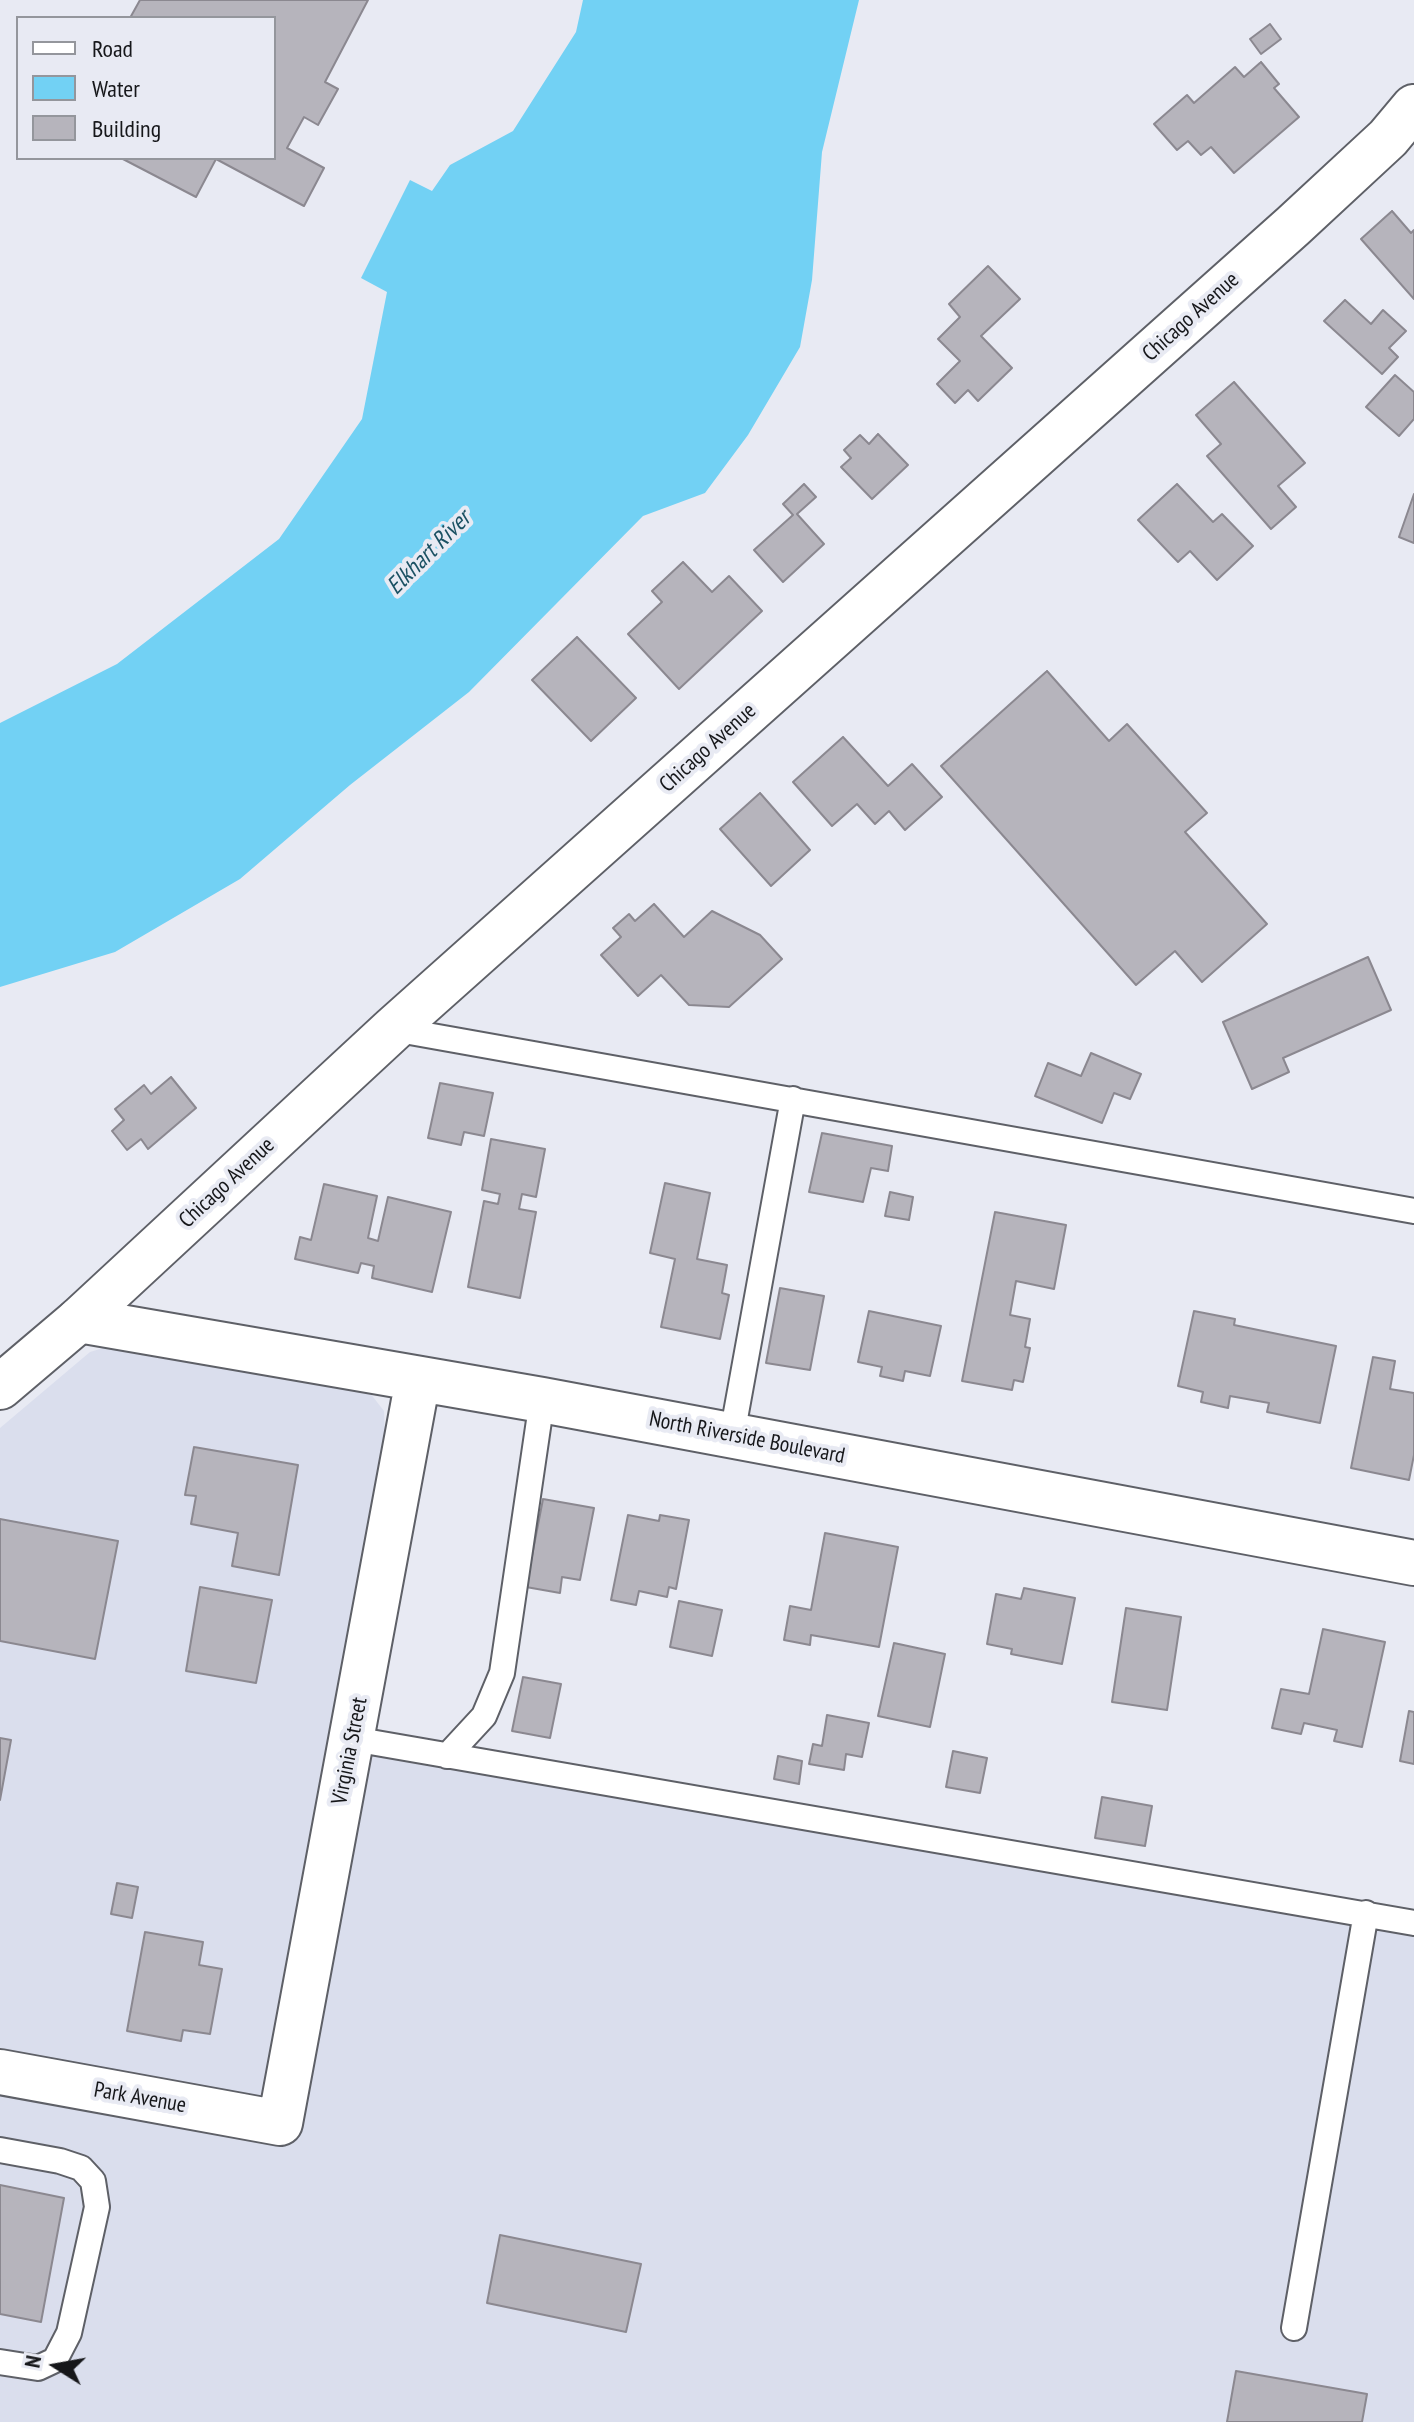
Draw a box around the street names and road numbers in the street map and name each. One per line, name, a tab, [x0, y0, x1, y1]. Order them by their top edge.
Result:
street label: Chicago Avenue	[1137, 267, 1245, 367]
street label: Chicago Avenue	[654, 698, 762, 798]
street label: Chicago Avenue	[174, 1132, 280, 1234]
street label: North Riverside Boulevard	[647, 1406, 847, 1470]
street label: Virginia Street	[327, 1695, 373, 1807]
street label: Park Avenue	[92, 2077, 188, 2119]

